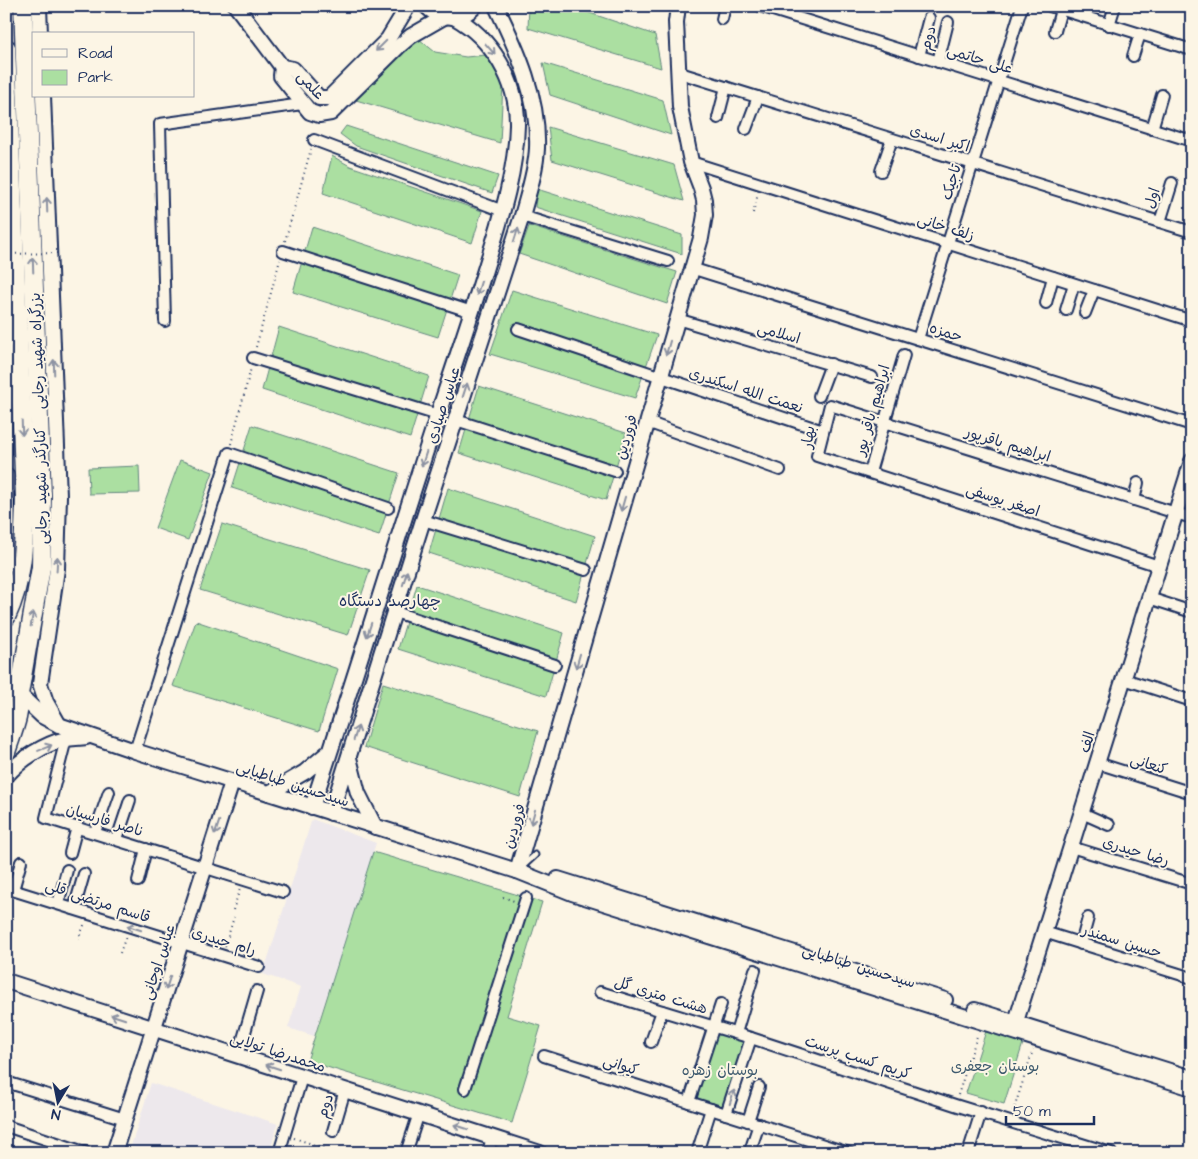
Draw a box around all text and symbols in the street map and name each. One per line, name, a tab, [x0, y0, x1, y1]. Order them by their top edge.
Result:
street label: دوم	[915, 24, 943, 53]
legend	[32, 32, 195, 98]
one-way arrow	[375, 40, 387, 53]
street label: علی حاتمی	[944, 40, 1015, 79]
text: Road	[78, 43, 113, 64]
one-way arrow	[484, 43, 496, 56]
street label: علمی	[292, 66, 329, 104]
text: Park	[78, 67, 113, 88]
street label: اکبر اسدی	[907, 119, 973, 158]
street label: تاجیک	[936, 161, 967, 203]
street label: اول	[1139, 185, 1166, 211]
one-way arrow	[43, 197, 52, 213]
street label: زلف خانی	[915, 208, 977, 247]
one-way arrow	[511, 228, 521, 244]
one-way arrow	[29, 257, 38, 273]
one-way arrow	[474, 279, 484, 295]
street label: بزرگراه شهید رجایی	[25, 292, 50, 410]
street label: اسلامی	[755, 317, 803, 350]
street label: حمزه	[927, 318, 965, 347]
one-way arrow	[663, 340, 673, 356]
one-way arrow	[49, 359, 58, 375]
street label: نعمت الله اسکندری	[686, 362, 805, 419]
street label: ابراهیم باقر پور	[849, 362, 896, 459]
street label: عباس صیادی	[421, 364, 466, 446]
one-way arrow	[461, 382, 471, 398]
street label: فروردین	[610, 412, 643, 462]
one-way arrow	[17, 420, 27, 436]
street label: ابراهیم باقرپور	[961, 421, 1053, 468]
street label: بهار	[796, 424, 821, 451]
street label: کنارگذر شهید رجایی	[30, 428, 53, 544]
one-way arrow	[418, 450, 428, 466]
street label: اصغر یوسفی	[963, 479, 1042, 522]
one-way arrow	[618, 496, 628, 512]
one-way arrow	[53, 557, 62, 573]
one-way arrow	[401, 570, 411, 586]
district label: چهارصد دستگاه	[339, 590, 441, 612]
one-way arrow	[28, 612, 37, 628]
one-way arrow	[364, 622, 374, 638]
one-way arrow	[573, 652, 583, 668]
one-way arrow	[351, 725, 361, 741]
street label: الف	[1074, 729, 1101, 756]
one-way arrow	[37, 742, 52, 752]
street label: کنعانی	[1128, 749, 1170, 780]
street label: سیدحسین طباطبایی	[234, 756, 352, 813]
street label: ناصر فارسیان	[63, 799, 146, 842]
street label: فروردین	[498, 801, 531, 851]
one-way arrow	[528, 808, 538, 824]
one-way arrow	[212, 820, 221, 835]
street label: رضا حیدری	[1100, 831, 1172, 872]
street label: قاسم مرتضی قلی	[42, 875, 153, 929]
street label: حسین سمندر	[1079, 919, 1164, 963]
street label: عباس اوجانی	[136, 922, 181, 1003]
street label: رام حیدری	[189, 922, 259, 961]
one-way arrow	[127, 923, 143, 933]
street label: سیدحسین طباطبایی	[800, 939, 918, 994]
street label: هشت متری گل	[612, 971, 710, 1020]
one-way arrow	[163, 975, 172, 990]
one-way arrow	[111, 1012, 126, 1021]
street label: محمدرضا تولایی	[227, 1027, 328, 1078]
street label: کریم کسب پرست	[802, 1030, 914, 1086]
street label: کیوانی	[600, 1050, 641, 1081]
park label: بوستان جعفری	[951, 1056, 1039, 1077]
park label: بوستان زهره	[682, 1060, 758, 1081]
one-way arrow	[265, 1062, 281, 1072]
north arrow	[32, 1076, 82, 1126]
one-way arrow	[727, 1090, 737, 1106]
street label: دوم	[312, 1091, 340, 1121]
scale bar	[1006, 1094, 1093, 1126]
text: 50 m	[1013, 1101, 1051, 1122]
text: N	[50, 1103, 62, 1124]
one-way arrow	[453, 1122, 469, 1131]

